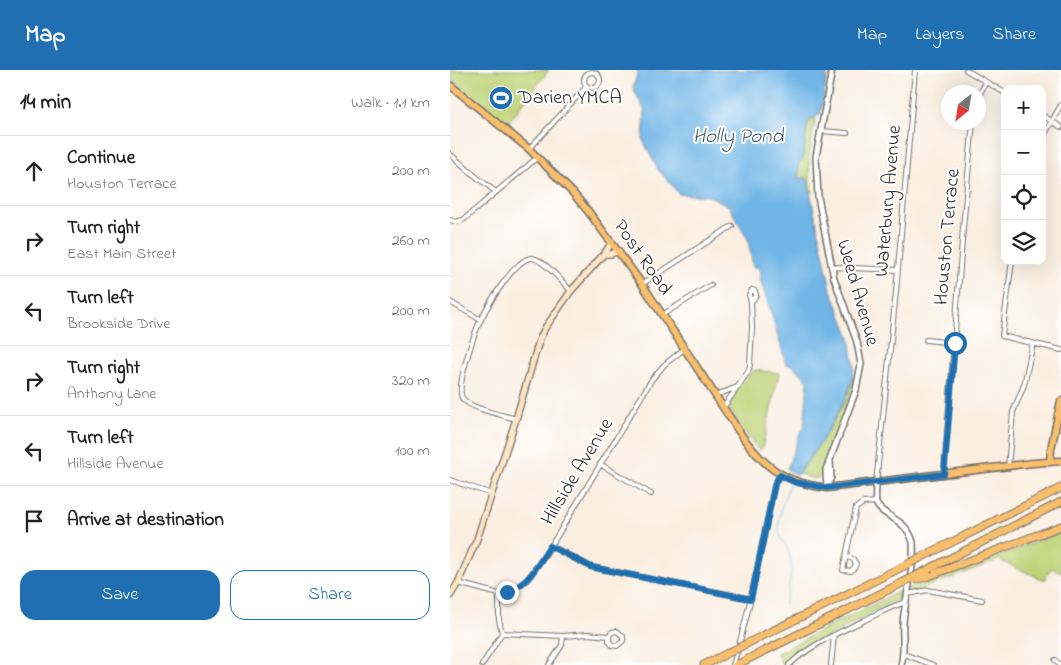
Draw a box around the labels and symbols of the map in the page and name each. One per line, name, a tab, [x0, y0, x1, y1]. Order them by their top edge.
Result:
place label: Darien YMCA	[517, 84, 622, 113]
sports icon: Darien YMCA	[488, 85, 514, 111]
north arrow	[941, 85, 986, 130]
water label: Holly Pond	[693, 122, 784, 152]
street label: Waterbury Avenue	[868, 124, 910, 278]
street label: Houston Terrace	[928, 167, 968, 307]
street label: Post Road	[605, 214, 679, 302]
street label: Weed Avenue	[828, 236, 886, 350]
route start	[944, 332, 967, 355]
street label: Hillside Avenue	[534, 413, 622, 531]
route end	[496, 581, 519, 604]

